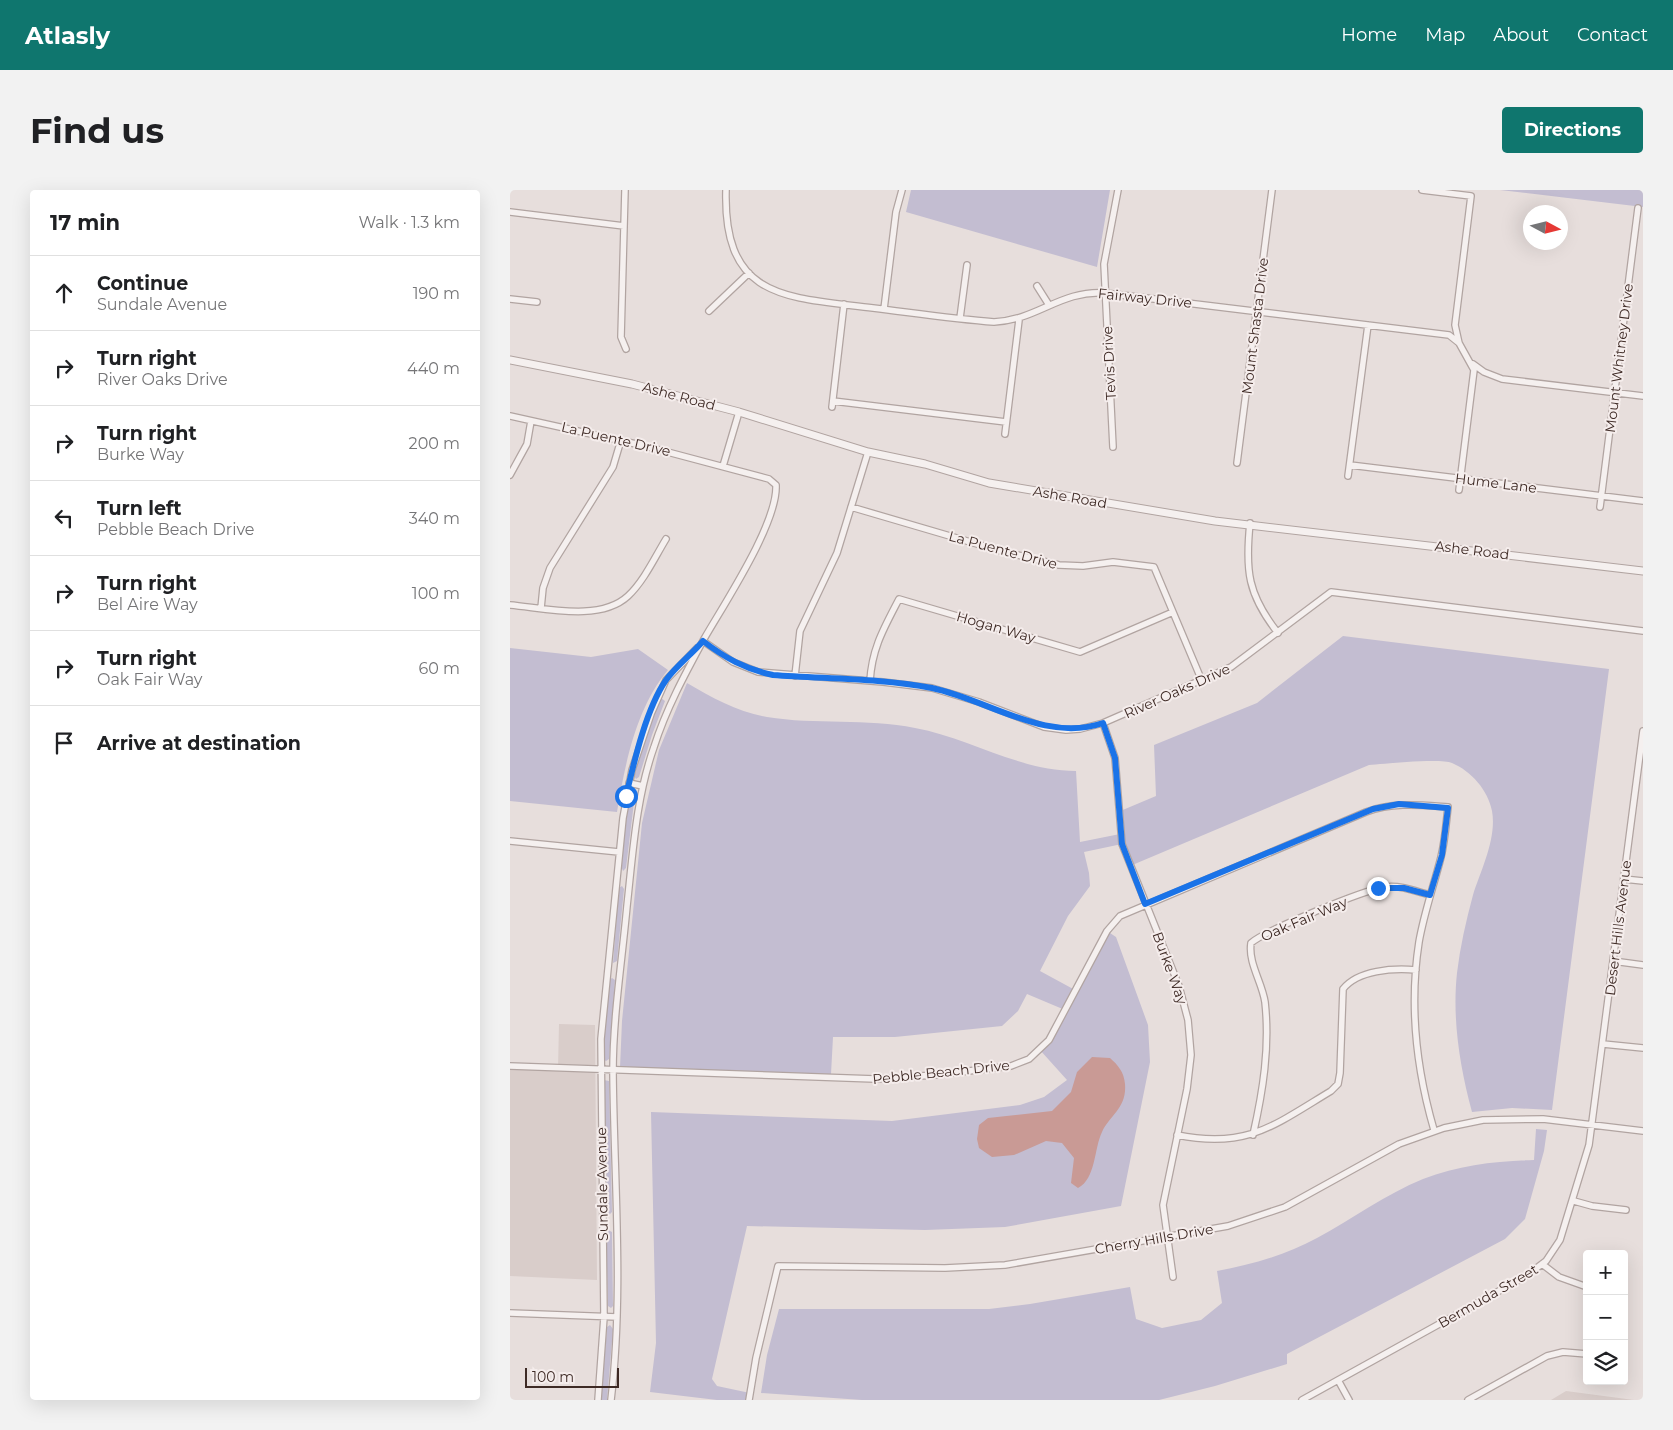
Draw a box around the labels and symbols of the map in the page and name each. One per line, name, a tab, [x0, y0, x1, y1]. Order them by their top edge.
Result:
north arrow	[1523, 205, 1568, 250]
street label: Mount Shasta Drive	[1238, 257, 1272, 395]
street label: Mount Whitney Drive	[1601, 282, 1637, 434]
street label: Fairway Drive	[1097, 284, 1193, 312]
street label: Tevis Drive	[1098, 326, 1120, 400]
street label: Ashe Road	[640, 378, 718, 414]
street label: La Puente Drive	[560, 418, 672, 460]
street label: Hume Lane	[1454, 469, 1538, 497]
street label: Ashe Road	[1032, 482, 1108, 512]
street label: La Puente Drive	[947, 527, 1059, 573]
street label: Ashe Road	[1434, 536, 1510, 564]
street label: Hogan Way	[954, 607, 1038, 647]
street label: River Oaks Drive	[1121, 660, 1233, 722]
route start	[615, 785, 638, 808]
street label: Desert Hills Avenue	[1601, 859, 1635, 997]
route end	[1367, 877, 1390, 900]
street label: Oak Fair Way	[1258, 893, 1350, 945]
street label: Burke Way	[1149, 929, 1192, 1007]
street label: Pebble Beach Drive	[872, 1056, 1010, 1088]
street label: Sundale Avenue	[592, 1127, 612, 1241]
street label: Cherry Hills Drive	[1093, 1220, 1215, 1258]
street label: Bermuda Street	[1435, 1260, 1541, 1332]
scale bar	[525, 1365, 619, 1388]

